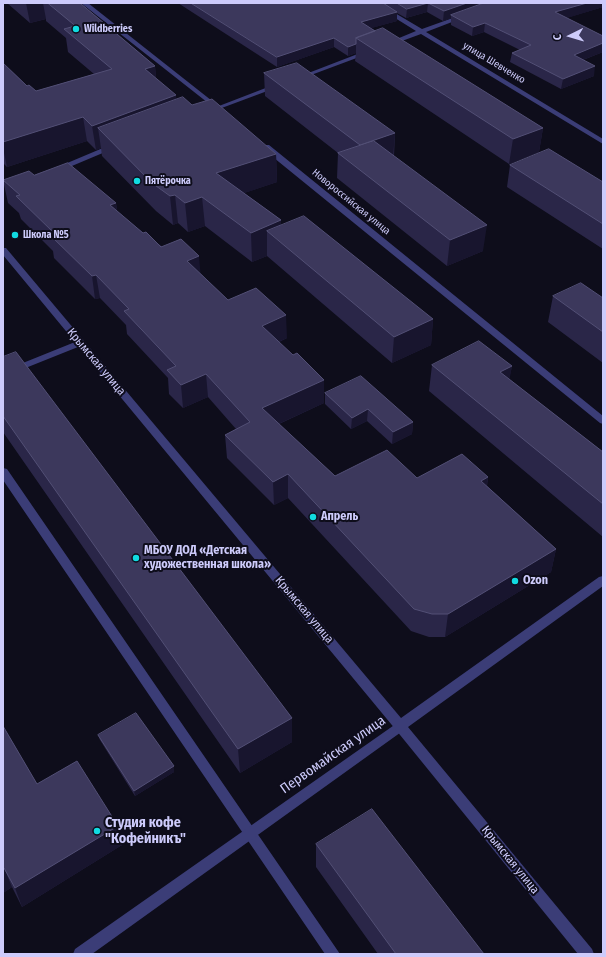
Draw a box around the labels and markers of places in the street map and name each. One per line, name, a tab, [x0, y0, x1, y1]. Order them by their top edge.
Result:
place label: Wildberries	[84, 23, 132, 35]
marker: Wildberries	[71, 24, 81, 34]
place label: Пятёрочка	[145, 175, 191, 187]
marker: Пятёрочка	[132, 176, 142, 186]
place label: Школа №5	[23, 229, 69, 241]
marker: Школа №5	[10, 230, 20, 240]
place label: Апрель	[321, 510, 358, 524]
marker: Апрель	[308, 512, 318, 522]
place label: МБОУ ДОД «Детская художественная школа»	[144, 544, 271, 572]
marker: МБОУ ДОД «Детская художественная школа»	[131, 553, 141, 563]
place label: Ozon	[523, 574, 548, 588]
marker: Ozon	[510, 576, 520, 586]
place label: Студия кофе "Кофейникъ"	[105, 815, 186, 848]
marker: Студия кофе "Кофейникъ"	[92, 826, 102, 836]

